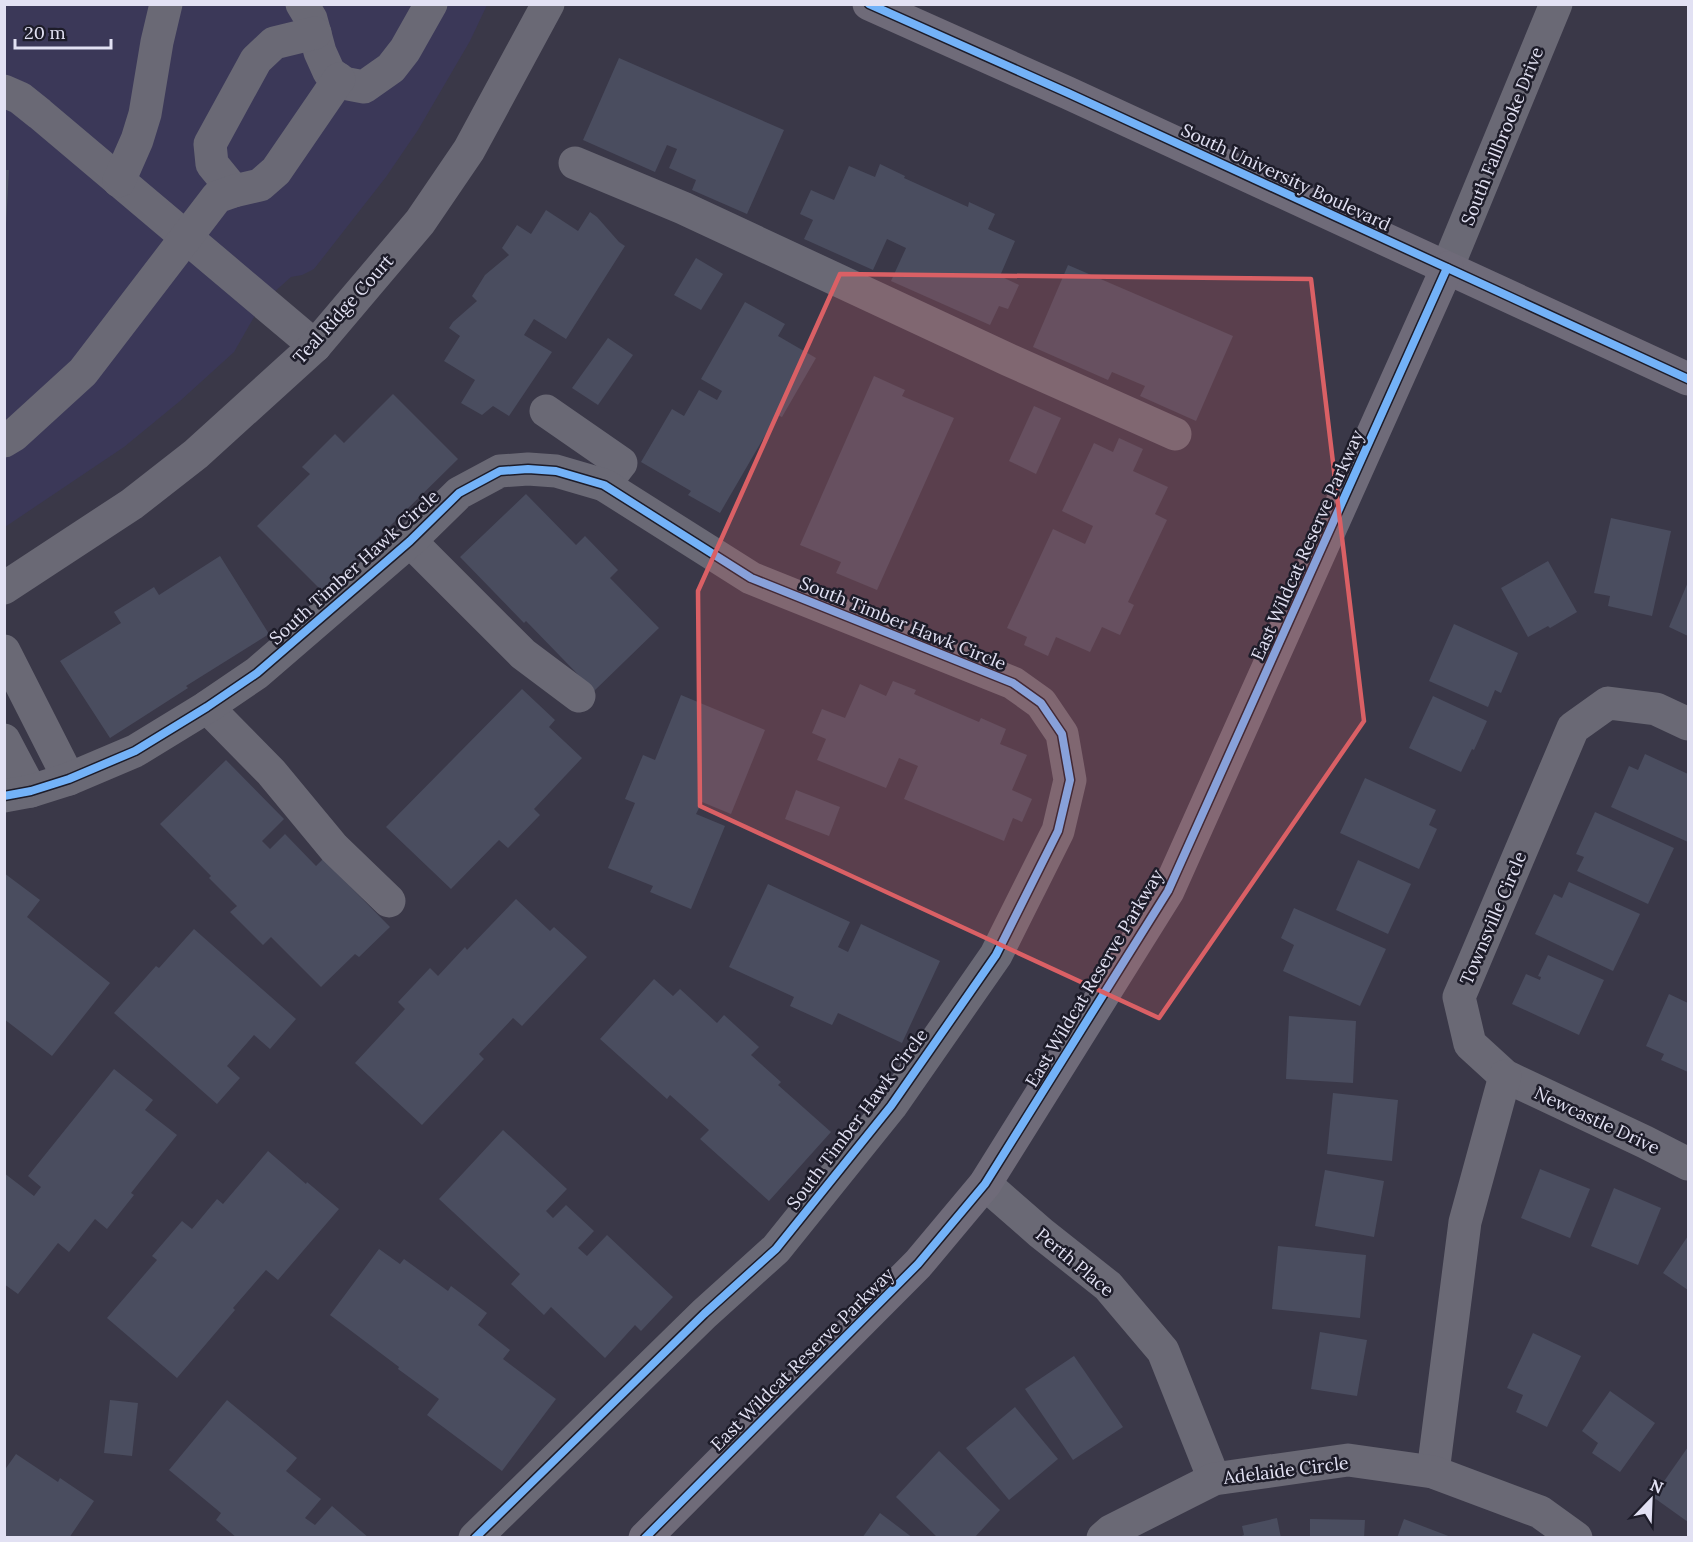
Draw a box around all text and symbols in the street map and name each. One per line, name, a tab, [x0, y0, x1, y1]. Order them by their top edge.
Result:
scale bar	[15, 12, 111, 50]
text: 20 m	[24, 21, 66, 44]
street label: South Fallbrooke Drive	[1456, 43, 1548, 229]
street label: South University Boulevard	[1178, 118, 1395, 236]
street label: Teal Ridge Court	[288, 249, 398, 369]
street label: East Wildcat Reserve Parkway	[1246, 426, 1369, 664]
street label: South Timber Hawk Circle	[264, 484, 444, 649]
street label: South Timber Hawk Circle	[796, 571, 1010, 675]
street label: Townsville Circle	[1455, 848, 1532, 988]
street label: East Wildcat Reserve Parkway	[1020, 865, 1168, 1091]
street label: South Timber Hawk Circle	[781, 1024, 933, 1214]
street label: Newcastle Drive	[1531, 1081, 1664, 1159]
street label: Perth Place	[1031, 1223, 1119, 1302]
street label: East Wildcat Reserve Parkway	[705, 1262, 899, 1456]
street label: Adelaide Circle	[1221, 1451, 1350, 1489]
north arrow	[1621, 1470, 1681, 1530]
text: N	[1647, 1475, 1666, 1498]

